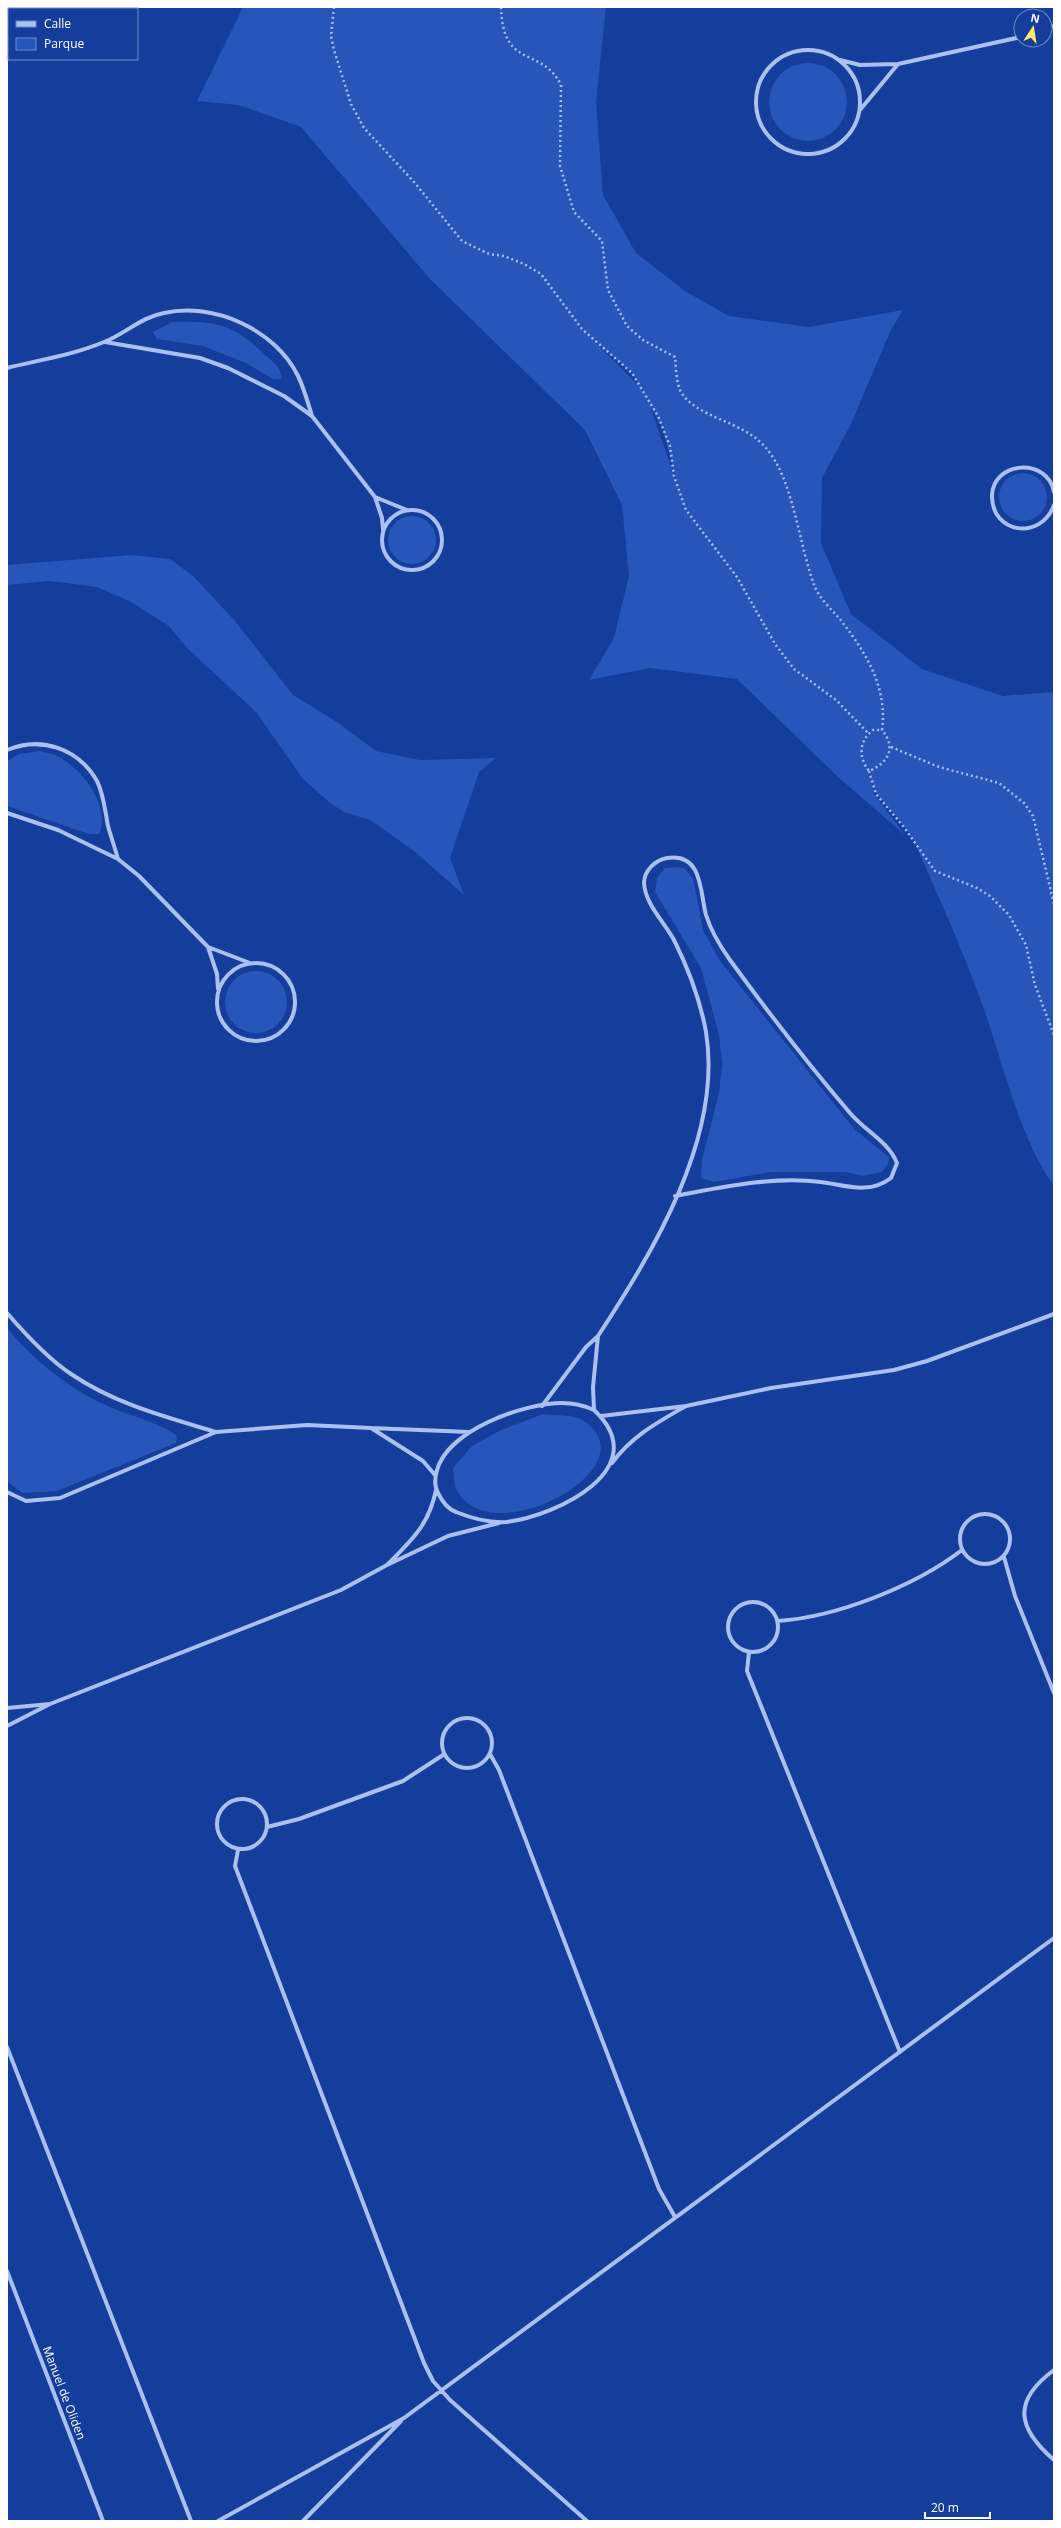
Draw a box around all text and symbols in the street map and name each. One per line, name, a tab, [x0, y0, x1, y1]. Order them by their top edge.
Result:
legend	[8, 8, 138, 60]
north arrow	[1013, 8, 1053, 48]
text: N	[1029, 9, 1041, 26]
text: Calle	[44, 15, 71, 32]
text: Parque	[44, 35, 84, 52]
street label: Manuel de Oliden	[39, 2344, 90, 2442]
scale bar	[925, 2494, 990, 2520]
text: 20 m	[931, 2499, 959, 2516]

